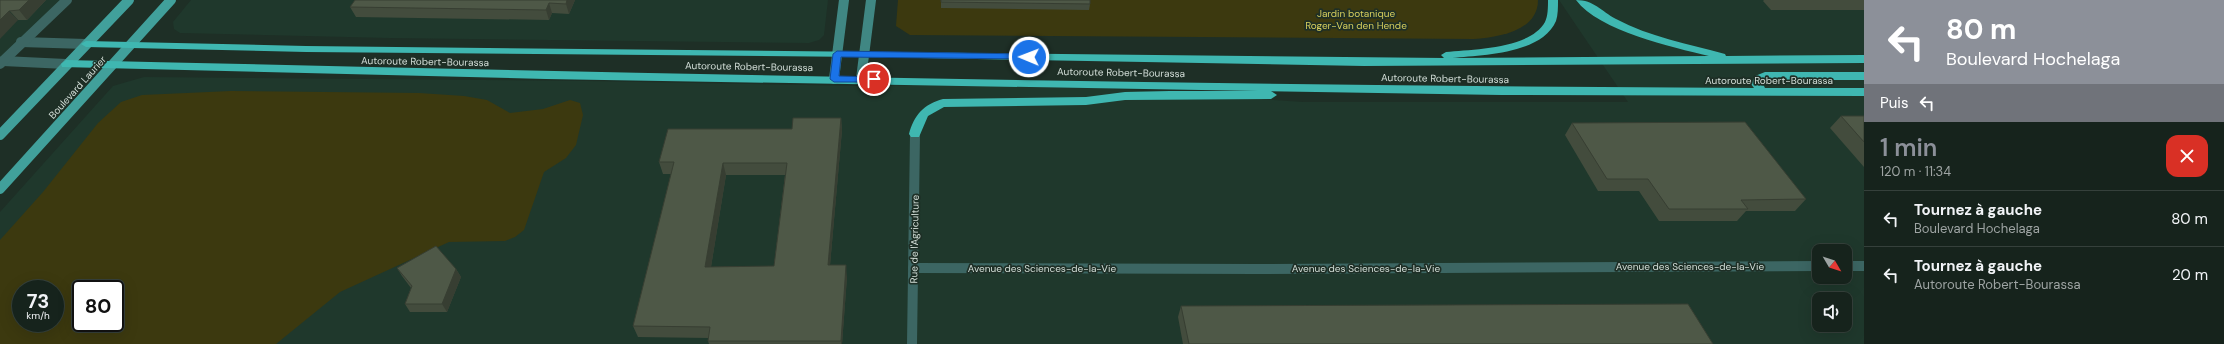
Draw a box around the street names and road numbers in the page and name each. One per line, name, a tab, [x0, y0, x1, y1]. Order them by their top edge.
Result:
street label: Boulevard Laurier	[46, 53, 109, 121]
street label: Autoroute Robert-Bourassa	[361, 54, 489, 69]
street label: Autoroute Robert-Bourassa	[685, 59, 813, 74]
street label: Autoroute Robert-Bourassa	[1057, 65, 1185, 80]
street label: Autoroute Robert-Bourassa	[1381, 71, 1509, 86]
street label: Autoroute Robert-Bourassa	[1705, 74, 1833, 87]
street label: Rue de l'Agriculture	[907, 194, 922, 283]
street label: Avenue des Sciences-de-la-Vie	[1616, 260, 1764, 273]
street label: Avenue des Sciences-de-la-Vie	[968, 262, 1116, 275]
street label: Avenue des Sciences-de-la-Vie	[1292, 262, 1440, 275]

